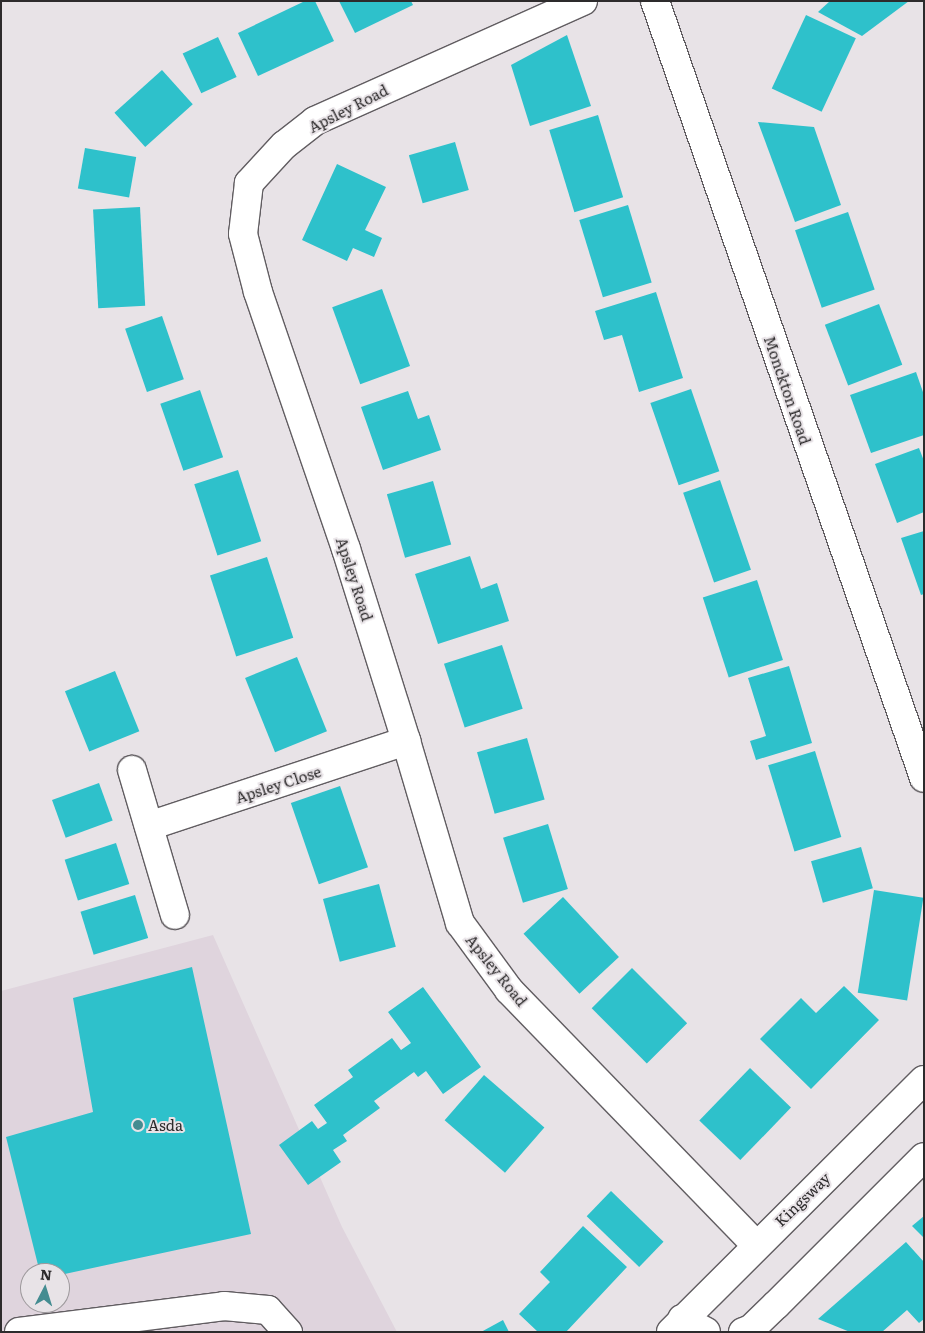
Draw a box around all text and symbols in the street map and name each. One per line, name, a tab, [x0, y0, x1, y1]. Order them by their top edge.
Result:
street label: Apsley Road	[305, 80, 391, 136]
street label: Monckton Road	[761, 333, 815, 447]
street label: Apsley Road	[333, 535, 377, 623]
street label: Apsley Close	[233, 762, 323, 806]
street label: Apsley Road	[463, 931, 531, 1009]
place label: Asda	[148, 1116, 183, 1134]
marker: Asda	[132, 1119, 144, 1131]
street label: Kingsway	[771, 1168, 833, 1230]
north arrow	[20, 1263, 70, 1313]
text: N	[39, 1264, 53, 1285]

